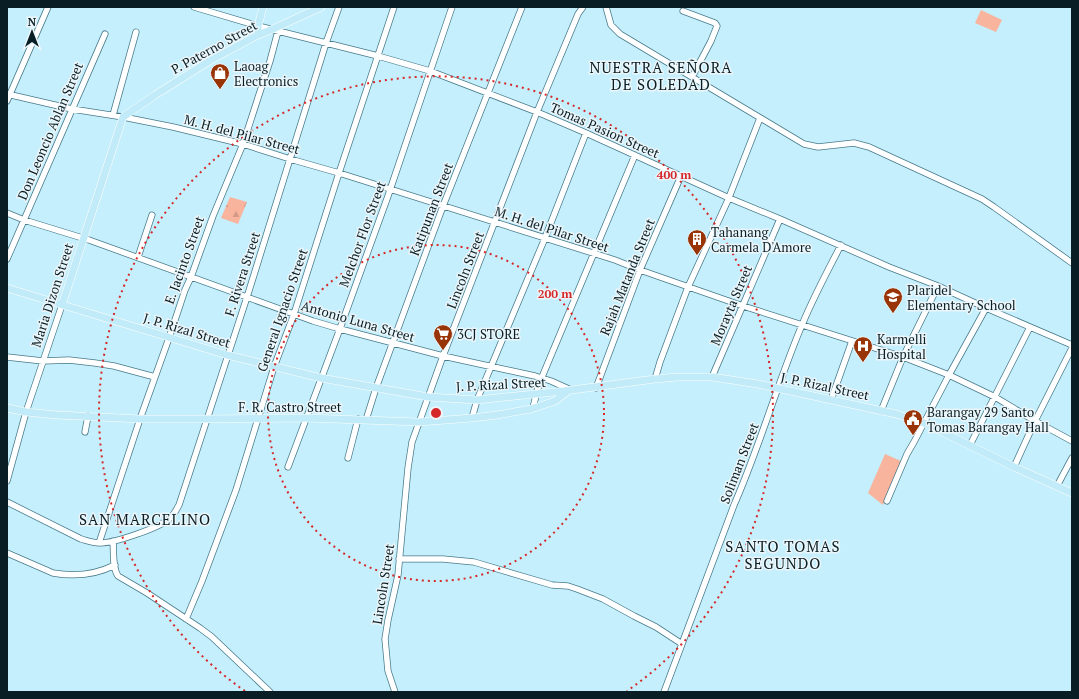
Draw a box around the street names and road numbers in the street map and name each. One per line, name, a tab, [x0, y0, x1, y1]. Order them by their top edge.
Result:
street label: P. Paterno Street	[168, 16, 260, 78]
street label: Don Leoncio Ablan Street	[13, 59, 87, 203]
street label: Tomas Pasion Street	[548, 98, 663, 162]
street label: M. H. del Pilar Street	[182, 110, 302, 158]
street label: Katipunan Street	[405, 160, 457, 258]
street label: Melchor Flor Street	[334, 178, 390, 290]
street label: M. H. del Pilar Street	[493, 202, 612, 256]
street label: E. Jacinto Street	[160, 213, 208, 306]
street label: Rajah Matanda Street	[595, 216, 659, 338]
street label: F. Rivera Street	[220, 229, 264, 319]
street label: Lincoln Street	[442, 229, 488, 311]
street label: Maria Dizon Street	[27, 240, 77, 349]
street label: General Ignacio Street	[252, 246, 312, 374]
street label: Morayta Street	[706, 262, 756, 348]
street label: Antonio Luna Street	[299, 296, 417, 346]
street label: J. P. Rizal Street	[141, 308, 233, 352]
street label: J. P. Rizal Street	[779, 368, 871, 404]
street label: J. P. Rizal Street	[456, 373, 547, 395]
street label: F. R. Castro Street	[238, 398, 342, 416]
street label: Soliman Street	[715, 420, 763, 506]
street label: Lincoln Street	[368, 542, 398, 626]

